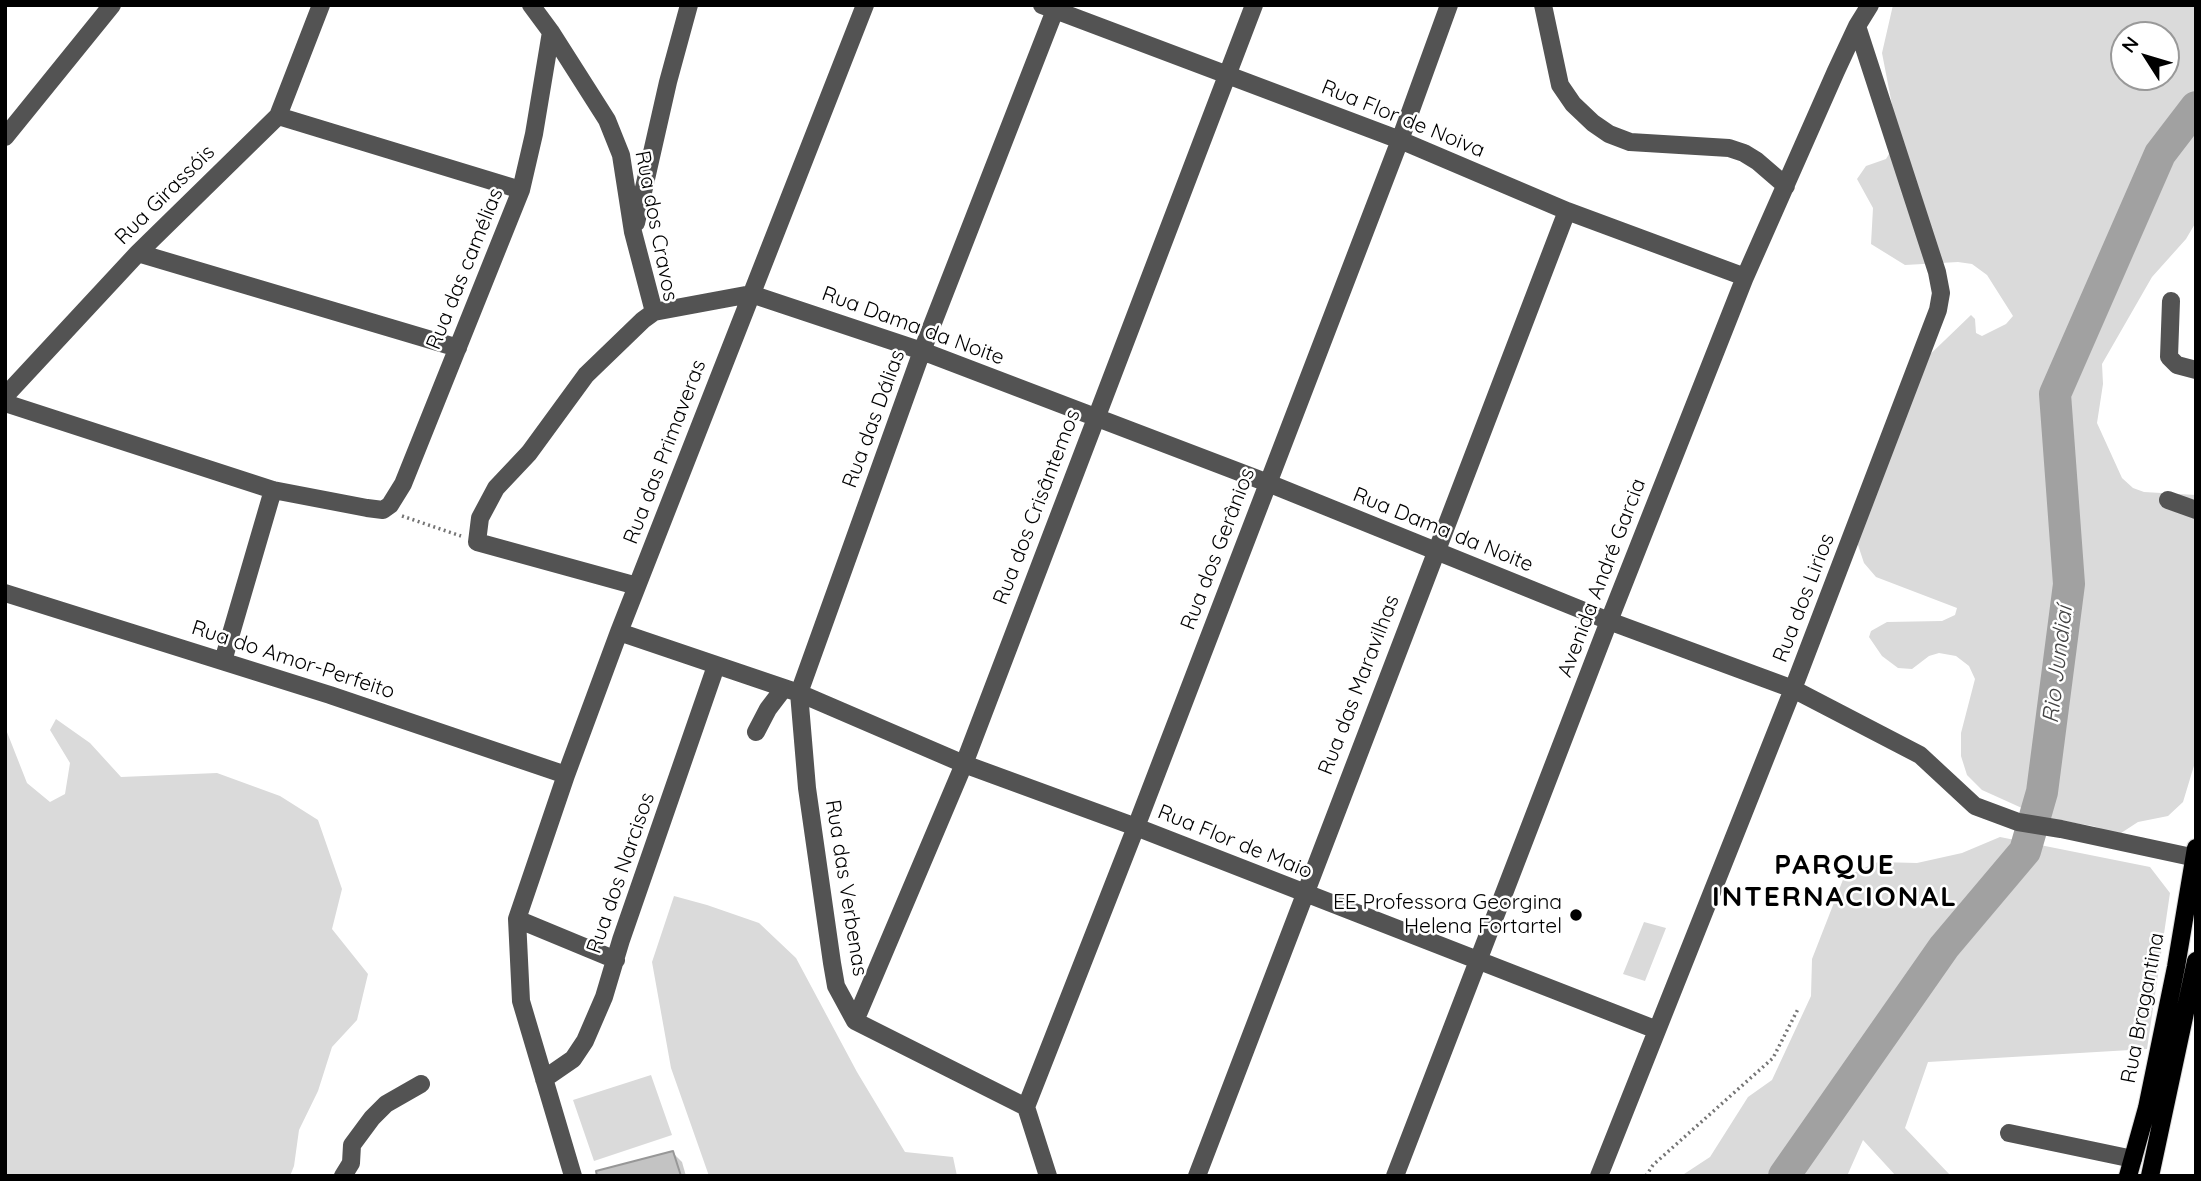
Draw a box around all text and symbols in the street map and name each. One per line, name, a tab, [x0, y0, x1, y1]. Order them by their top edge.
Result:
north arrow	[2110, 21, 2180, 91]
text: N	[2116, 32, 2144, 57]
street label: Rua Flor de Noiva	[1318, 75, 1488, 163]
street label: Rua Girassóis	[110, 140, 220, 250]
street label: Rua dos Cravos	[629, 149, 683, 303]
street label: Rua das camélias	[421, 185, 509, 353]
street label: Rua Dama da Noite	[818, 281, 1008, 371]
street label: Rua das Dálias	[837, 347, 911, 491]
street label: Rua das Primaveras	[618, 356, 712, 548]
street label: Rua dos Crisântemos	[988, 406, 1086, 608]
street label: Rua dos Gerânios	[1176, 464, 1260, 634]
street label: Avenida André Garcia	[1552, 475, 1652, 681]
street label: Rua Dama da Noite	[1349, 482, 1537, 578]
street label: Rua dos Lirios	[1768, 530, 1840, 666]
street label: Rua das Maravilhas	[1313, 591, 1405, 779]
water label: Rio Jundiaí	[2037, 605, 2079, 725]
street label: Rua do Amor-Perfeito	[188, 615, 398, 705]
street label: Rua dos Narcisos	[582, 789, 660, 957]
street label: Rua das Verbenas	[820, 798, 872, 978]
street label: Rua Flor de Maio	[1154, 799, 1316, 885]
district label: PARQUE INTERNACIONAL	[1714, 849, 1956, 915]
place label: EE Professora Georgina Helena Fortartel	[1333, 890, 1562, 940]
marker: EE Professora Georgina Helena Fortartel	[1568, 907, 1584, 923]
street label: Rua Bragantina	[2116, 931, 2170, 1085]

